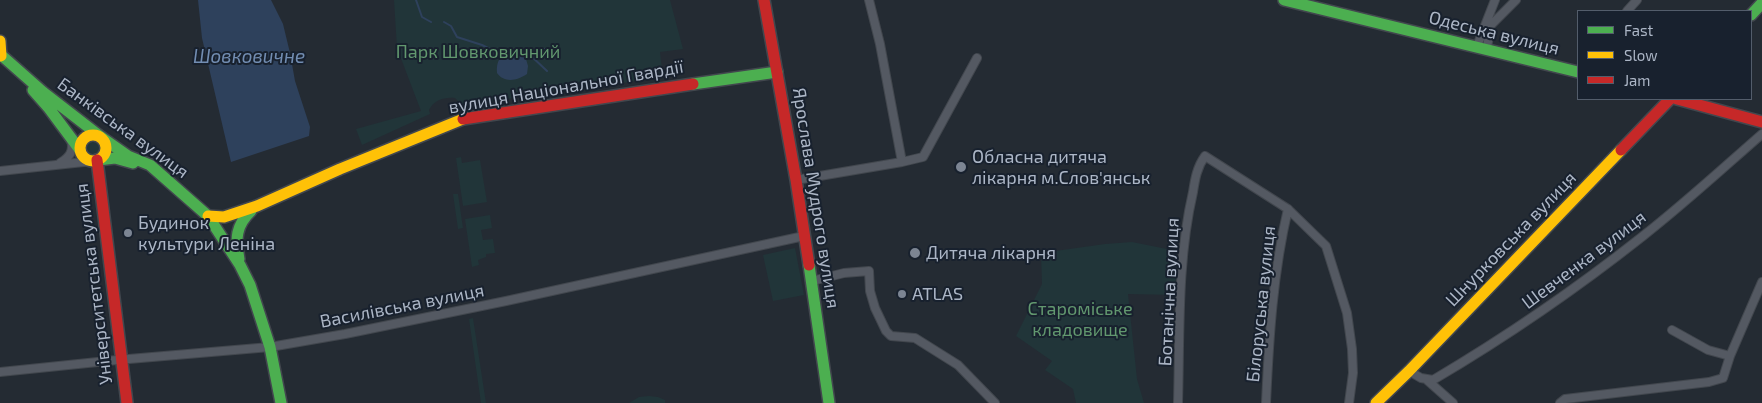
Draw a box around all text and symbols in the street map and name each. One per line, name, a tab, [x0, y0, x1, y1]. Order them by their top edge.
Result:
street label: Одеська вулиця	[1426, 6, 1562, 60]
legend	[1577, 10, 1752, 100]
text: Fast	[1624, 21, 1653, 39]
park label: Парк Шовковичний	[396, 41, 560, 63]
water label: Шовковичне	[193, 46, 305, 68]
text: Slow	[1624, 46, 1658, 64]
street label: вулиця Національної Гвардії	[447, 56, 685, 118]
text: Jam	[1624, 71, 1650, 89]
street label: Банківська вулиця	[53, 73, 193, 183]
street label: Ярослава Мудрого вулиця	[788, 86, 844, 310]
place label: Обласна дитяча лікарня м.Слов'янськ	[972, 146, 1150, 188]
marker: Обласна дитяча лікарня м.Слов'янськ	[954, 160, 968, 174]
street label: Шнурковська вулиця	[1441, 167, 1581, 311]
street label: Університетська вулиця	[71, 182, 117, 386]
street label: Шевченка вулиця	[1518, 206, 1650, 314]
place label: Будинок культури Леніна	[138, 212, 275, 254]
street label: Ботанічна вулиця	[1154, 217, 1184, 367]
street label: Білоруська вулиця	[1242, 225, 1280, 383]
marker: Будинок культури Леніна	[122, 227, 134, 239]
place label: Дитяча лікарня	[926, 242, 1056, 264]
marker: Дитяча лікарня	[908, 246, 922, 260]
street label: Василівська вулиця	[318, 279, 486, 333]
place label: ATLAS	[912, 283, 963, 305]
marker: ATLAS	[896, 288, 908, 300]
park label: Староміське кладовище	[1027, 298, 1133, 340]

